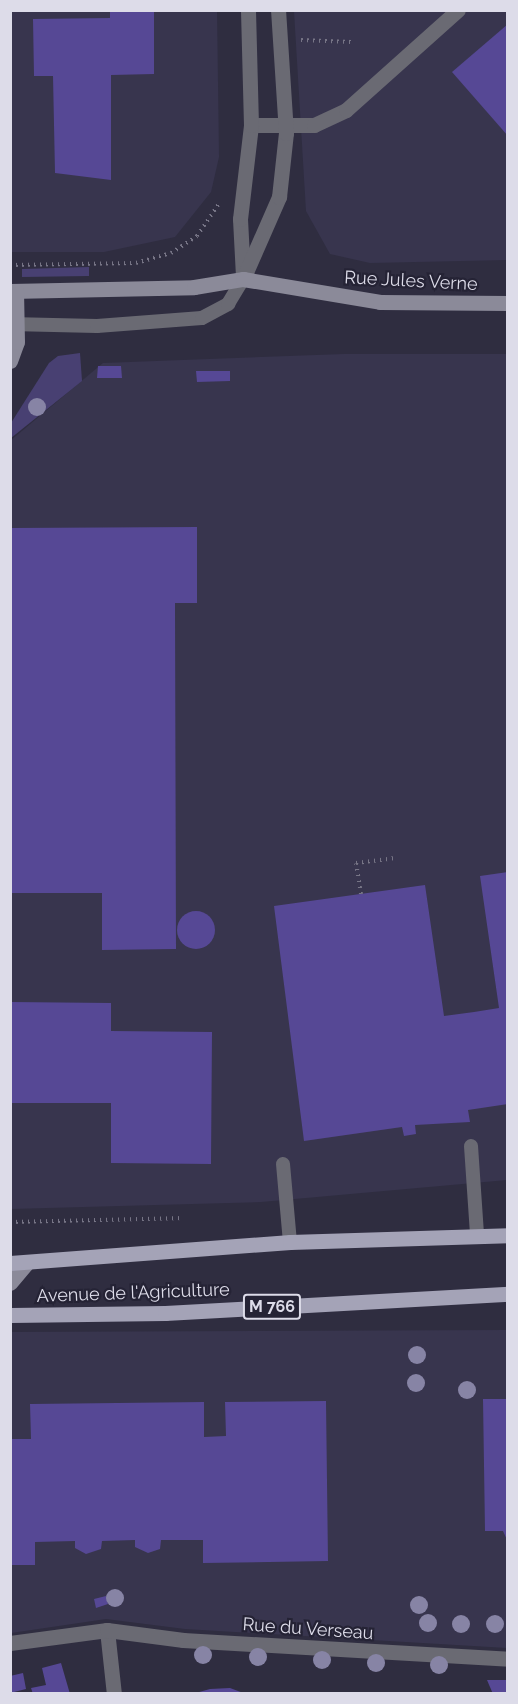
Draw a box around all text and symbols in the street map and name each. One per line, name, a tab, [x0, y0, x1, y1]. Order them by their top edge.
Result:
street label: Rue Jules Verne	[343, 267, 479, 295]
street label: Avenue de l'Agriculture	[36, 1279, 230, 1307]
road number: M 766	[242, 1294, 302, 1320]
street label: Rue du Verseau	[242, 1614, 374, 1644]

